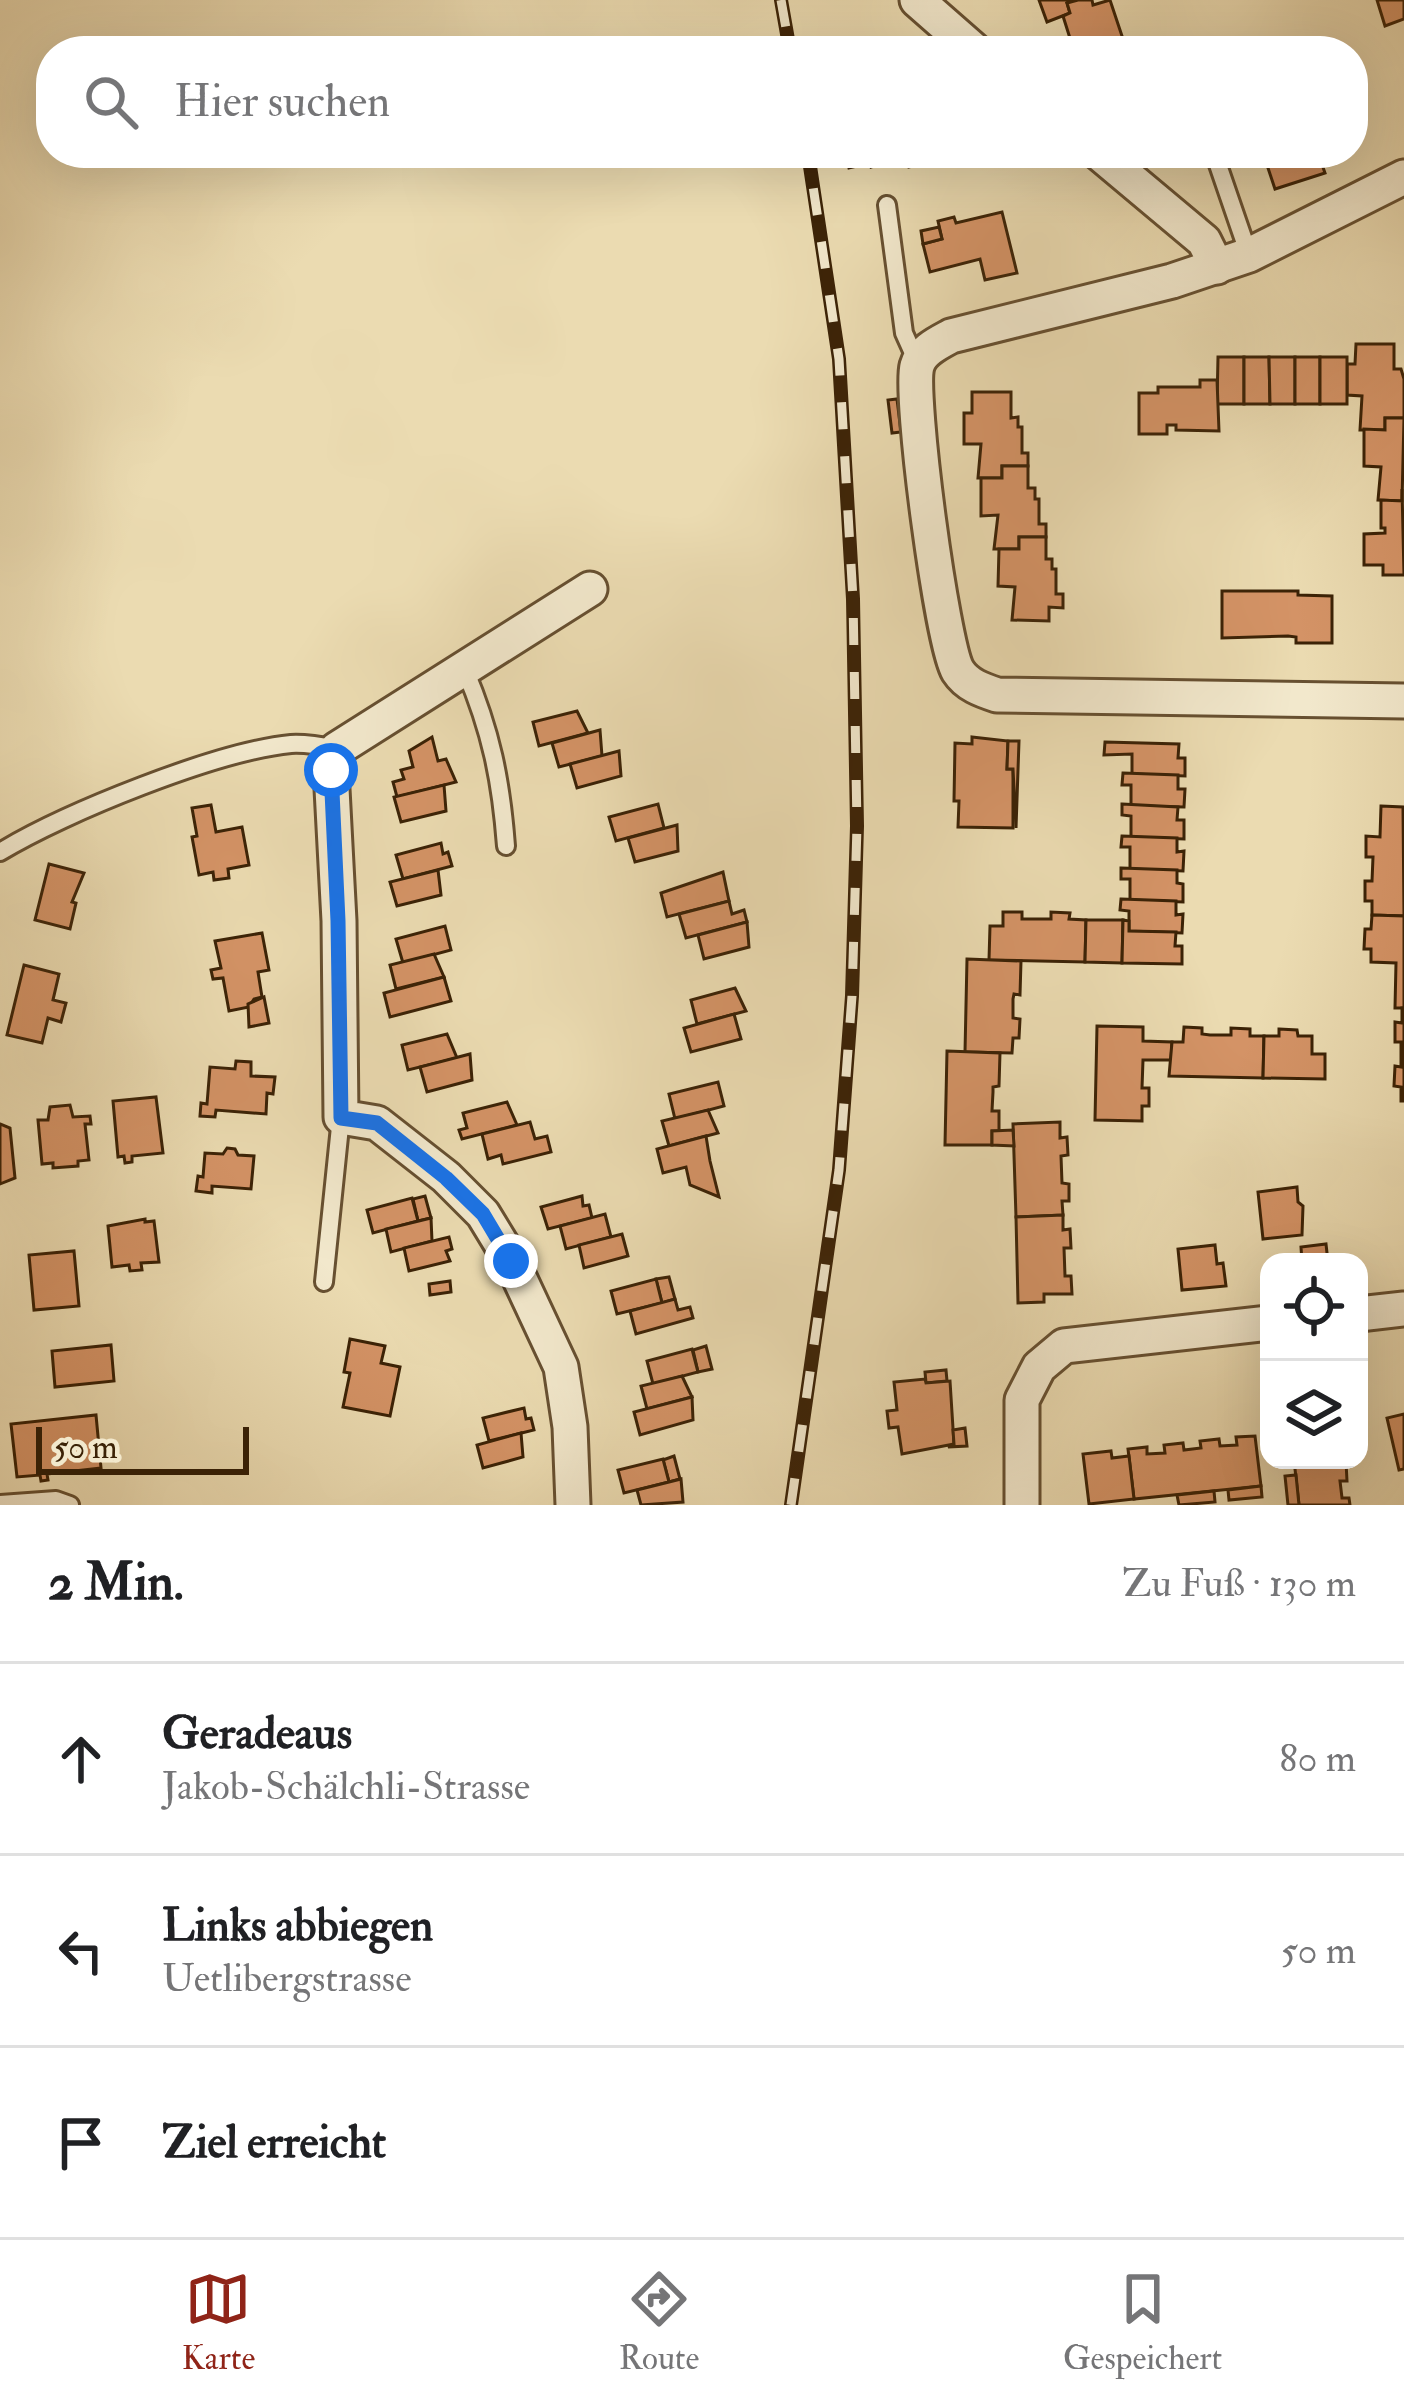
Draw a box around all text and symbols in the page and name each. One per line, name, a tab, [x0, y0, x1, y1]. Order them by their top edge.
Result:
search box	[36, 36, 1368, 168]
icon: search	[78, 69, 144, 135]
text: Hier suchen	[174, 74, 390, 130]
route start	[304, 743, 358, 797]
route end	[484, 1234, 538, 1288]
map controls	[1260, 1253, 1368, 1469]
button: locate	[1260, 1253, 1368, 1361]
button: layers	[1260, 1361, 1368, 1469]
scale bar	[36, 1421, 249, 1474]
text: 50 m	[54, 1427, 118, 1468]
text: 2 Min.	[48, 1551, 184, 1615]
text: Zu Fuß · 130 m	[1122, 1559, 1356, 1608]
text: Geradeaus	[162, 1706, 352, 1762]
icon: ahead	[48, 1726, 114, 1792]
text: 80 m	[1279, 1734, 1356, 1783]
text: Jakob-Schälchli-Strasse	[162, 1762, 530, 1811]
text: Links abbiegen	[162, 1898, 433, 1954]
icon: left	[48, 1918, 114, 1984]
text: 50 m	[1281, 1926, 1356, 1975]
text: Uetlibergstrasse	[162, 1954, 412, 2003]
icon: arrive	[48, 2110, 114, 2176]
text: Ziel erreicht	[162, 2115, 386, 2171]
tab: Karte	[182, 2266, 255, 2379]
tab: Route	[619, 2266, 699, 2379]
tab: Gespeichert	[1063, 2266, 1222, 2379]

